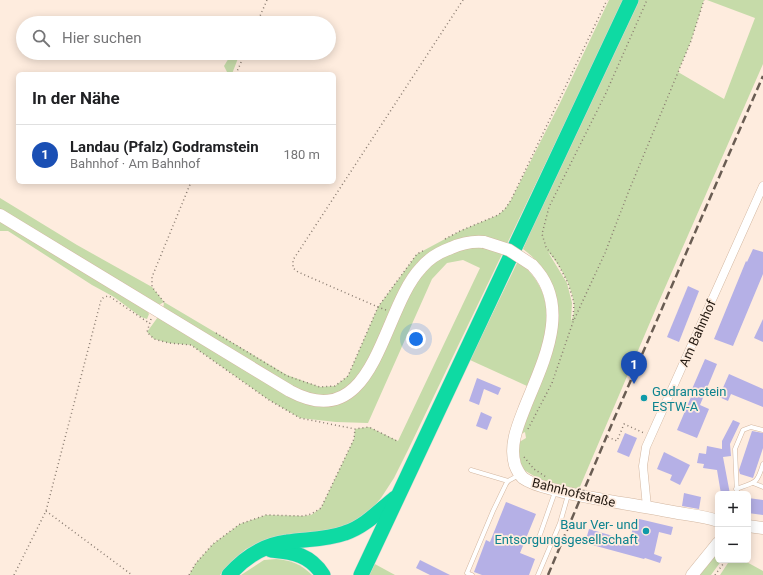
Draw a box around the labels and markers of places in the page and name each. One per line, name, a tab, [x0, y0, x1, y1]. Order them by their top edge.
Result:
pin: 1	[621, 351, 647, 384]
place label: Godramstein ESTW-A	[652, 384, 726, 414]
marker: Godramstein ESTW-A	[639, 393, 649, 403]
place label: Baur Ver- und Entsorgungsgesellschaft	[494, 517, 638, 547]
marker: Baur Ver- und Entsorgungsgesellschaft	[641, 526, 651, 536]

